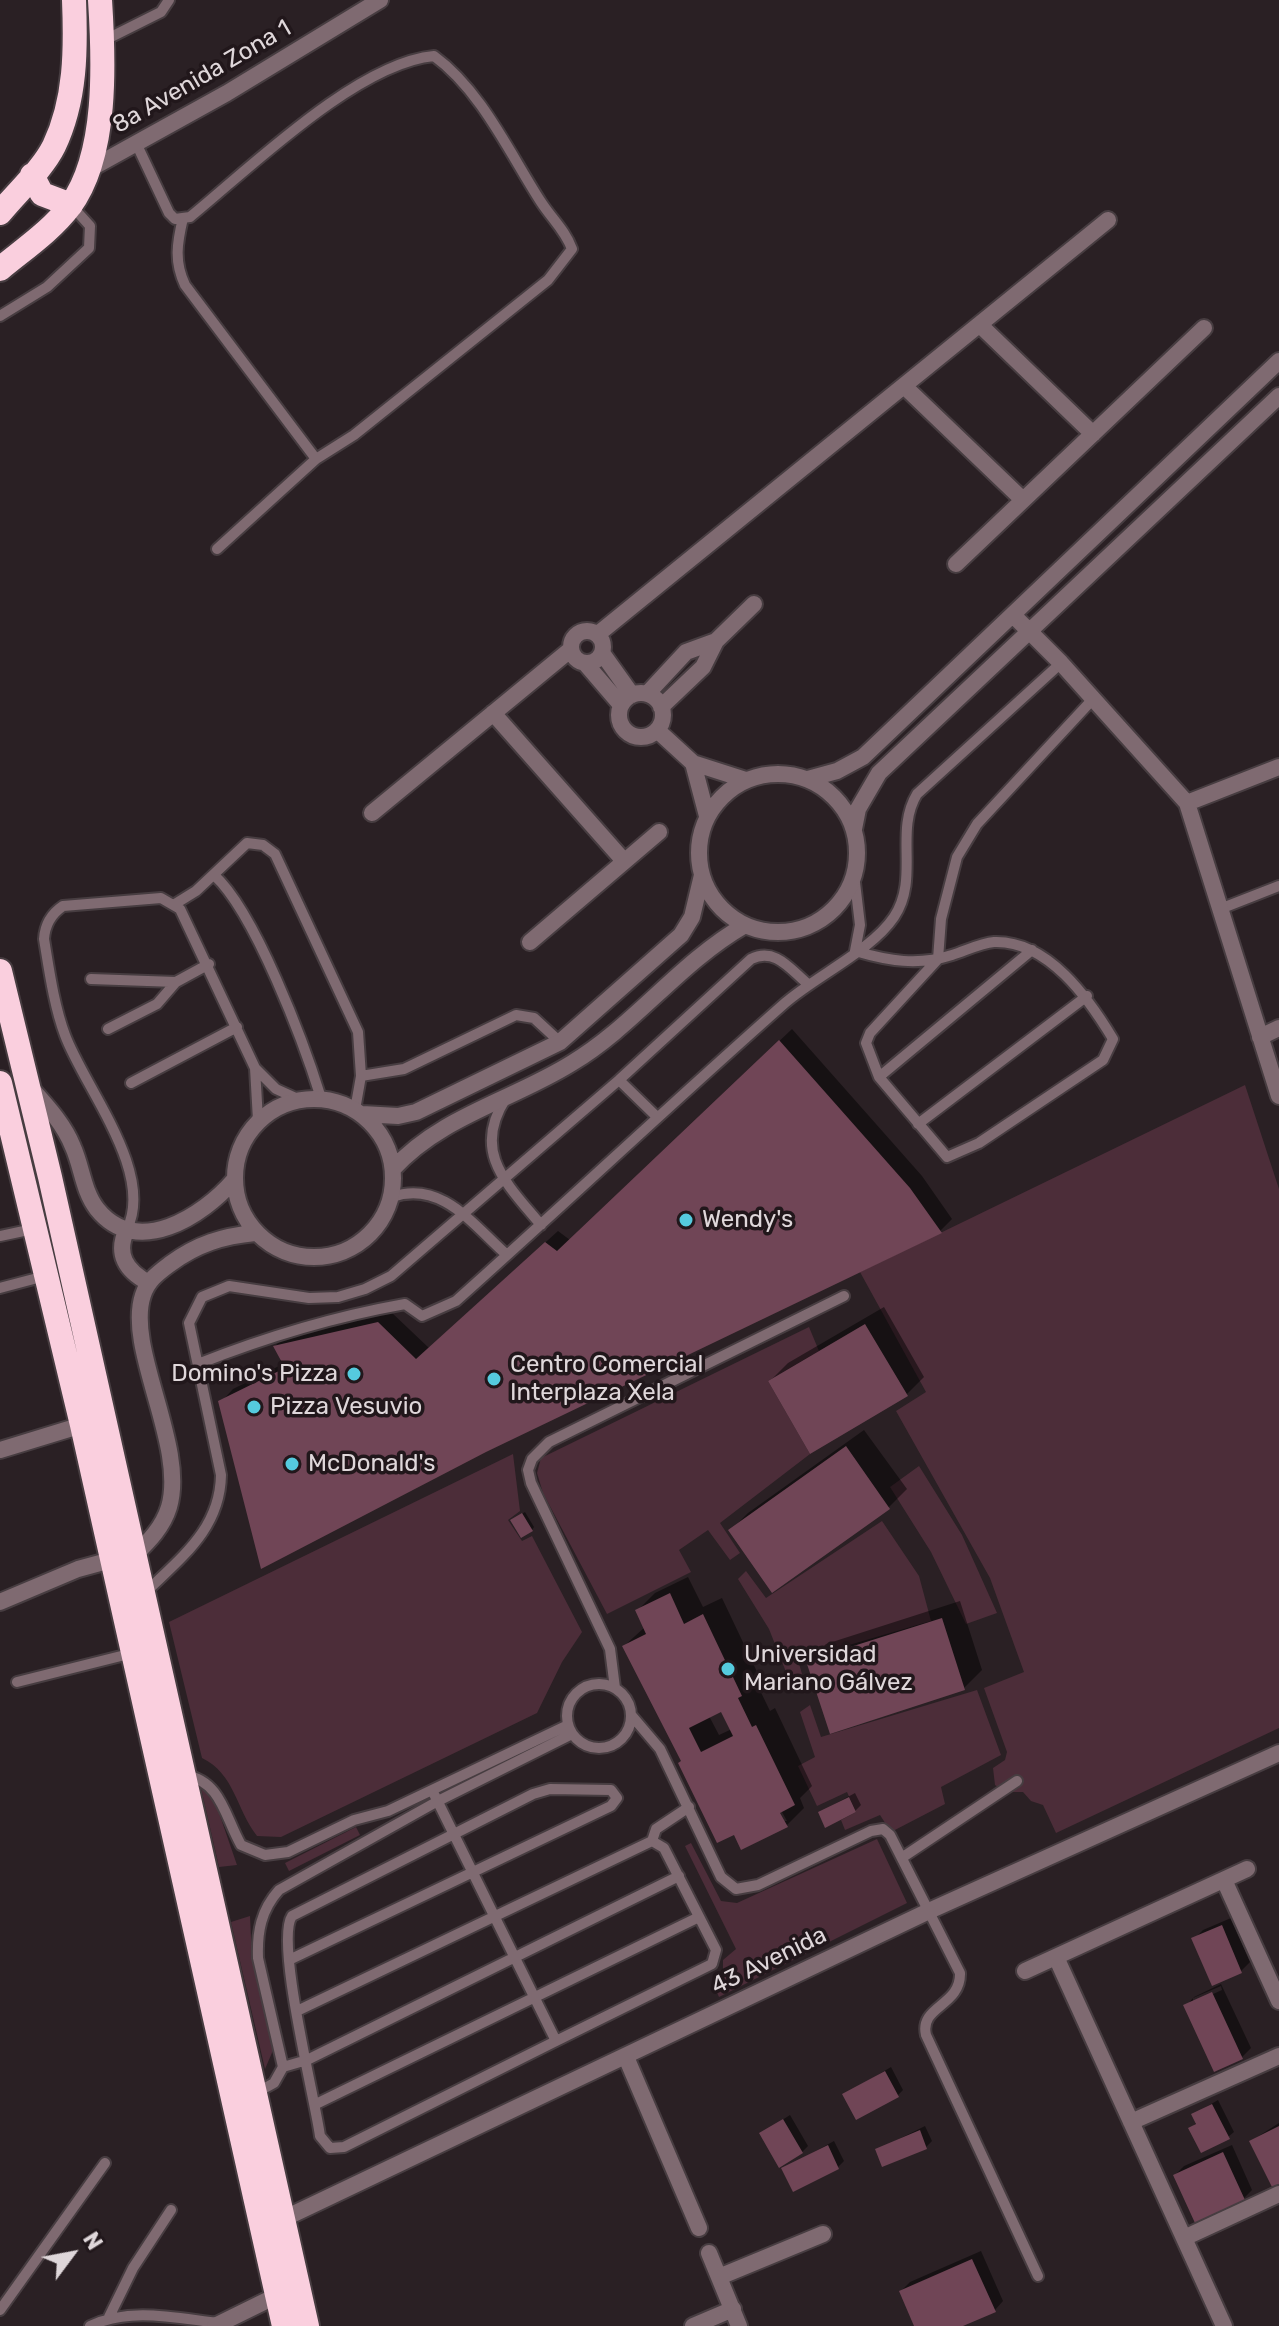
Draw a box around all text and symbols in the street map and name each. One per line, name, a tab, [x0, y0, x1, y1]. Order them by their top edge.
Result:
street label: 8a Avenida Zona 1	[108, 14, 296, 140]
place label: Wendy's	[702, 1206, 793, 1234]
marker: Wendy's	[677, 1211, 695, 1229]
place label: Centro Comercial Interplaza Xela	[510, 1351, 703, 1407]
place label: Domino's Pizza	[171, 1360, 338, 1388]
marker: Domino's Pizza	[345, 1365, 363, 1383]
marker: Centro Comercial Interplaza Xela	[485, 1370, 503, 1388]
place label: Pizza Vesuvio	[270, 1393, 422, 1421]
marker: Pizza Vesuvio	[245, 1398, 263, 1416]
place label: McDonald's	[308, 1450, 435, 1478]
marker: McDonald's	[283, 1455, 301, 1473]
place label: Universidad Mariano Gálvez	[744, 1641, 913, 1697]
marker: Universidad Mariano Gálvez	[719, 1660, 737, 1678]
street label: 43 Avenida	[707, 1921, 831, 2001]
north arrow	[32, 2214, 112, 2294]
text: N	[77, 2227, 108, 2255]

